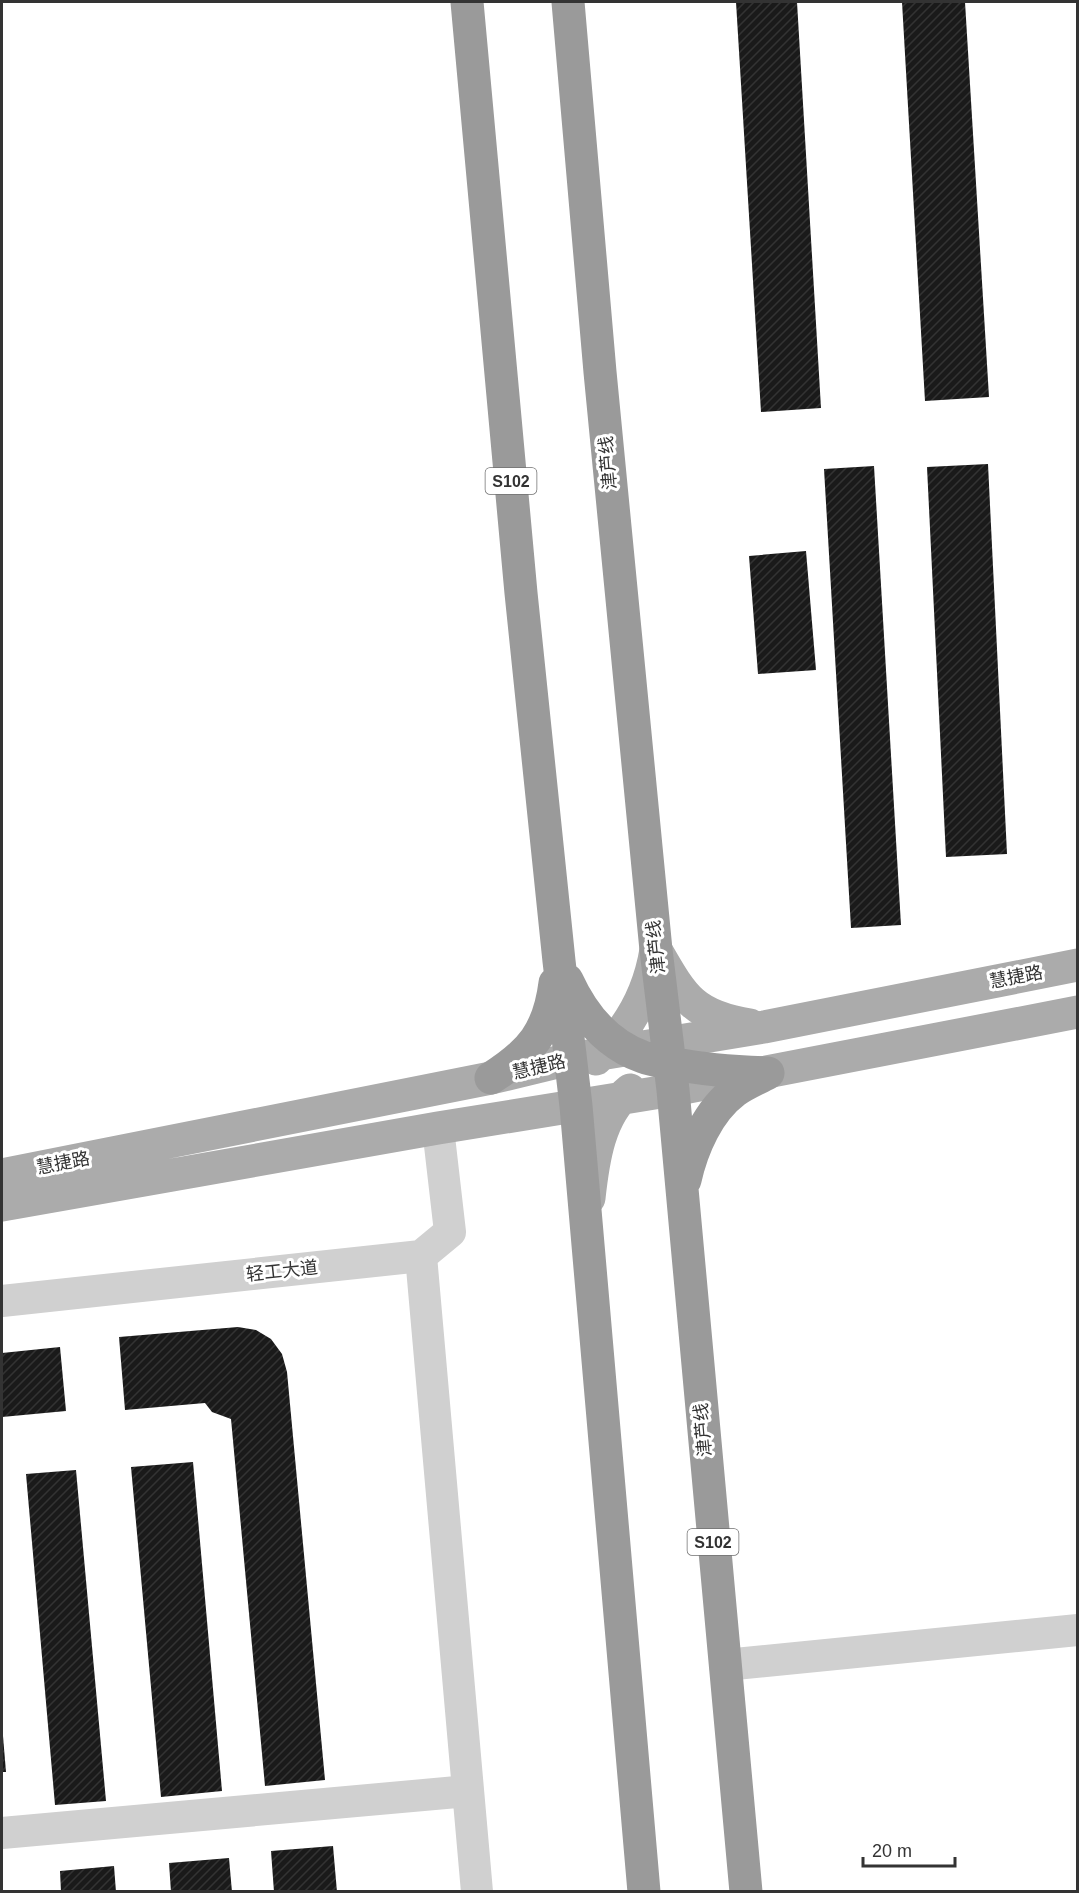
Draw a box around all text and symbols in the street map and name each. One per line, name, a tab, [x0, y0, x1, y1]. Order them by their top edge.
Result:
street label: 津芦线	[596, 435, 620, 491]
road number: S102	[486, 468, 536, 494]
street label: 津芦线	[643, 919, 669, 975]
street label: 慧捷路	[988, 962, 1044, 992]
street label: 慧捷路	[510, 1051, 568, 1083]
street label: 慧捷路	[35, 1148, 91, 1178]
street label: 轻工大道	[245, 1257, 319, 1285]
street label: 津芦线	[691, 1402, 715, 1458]
road number: S102	[688, 1529, 738, 1555]
scale bar	[863, 1830, 954, 1868]
text: 20 m	[872, 1841, 912, 1861]

